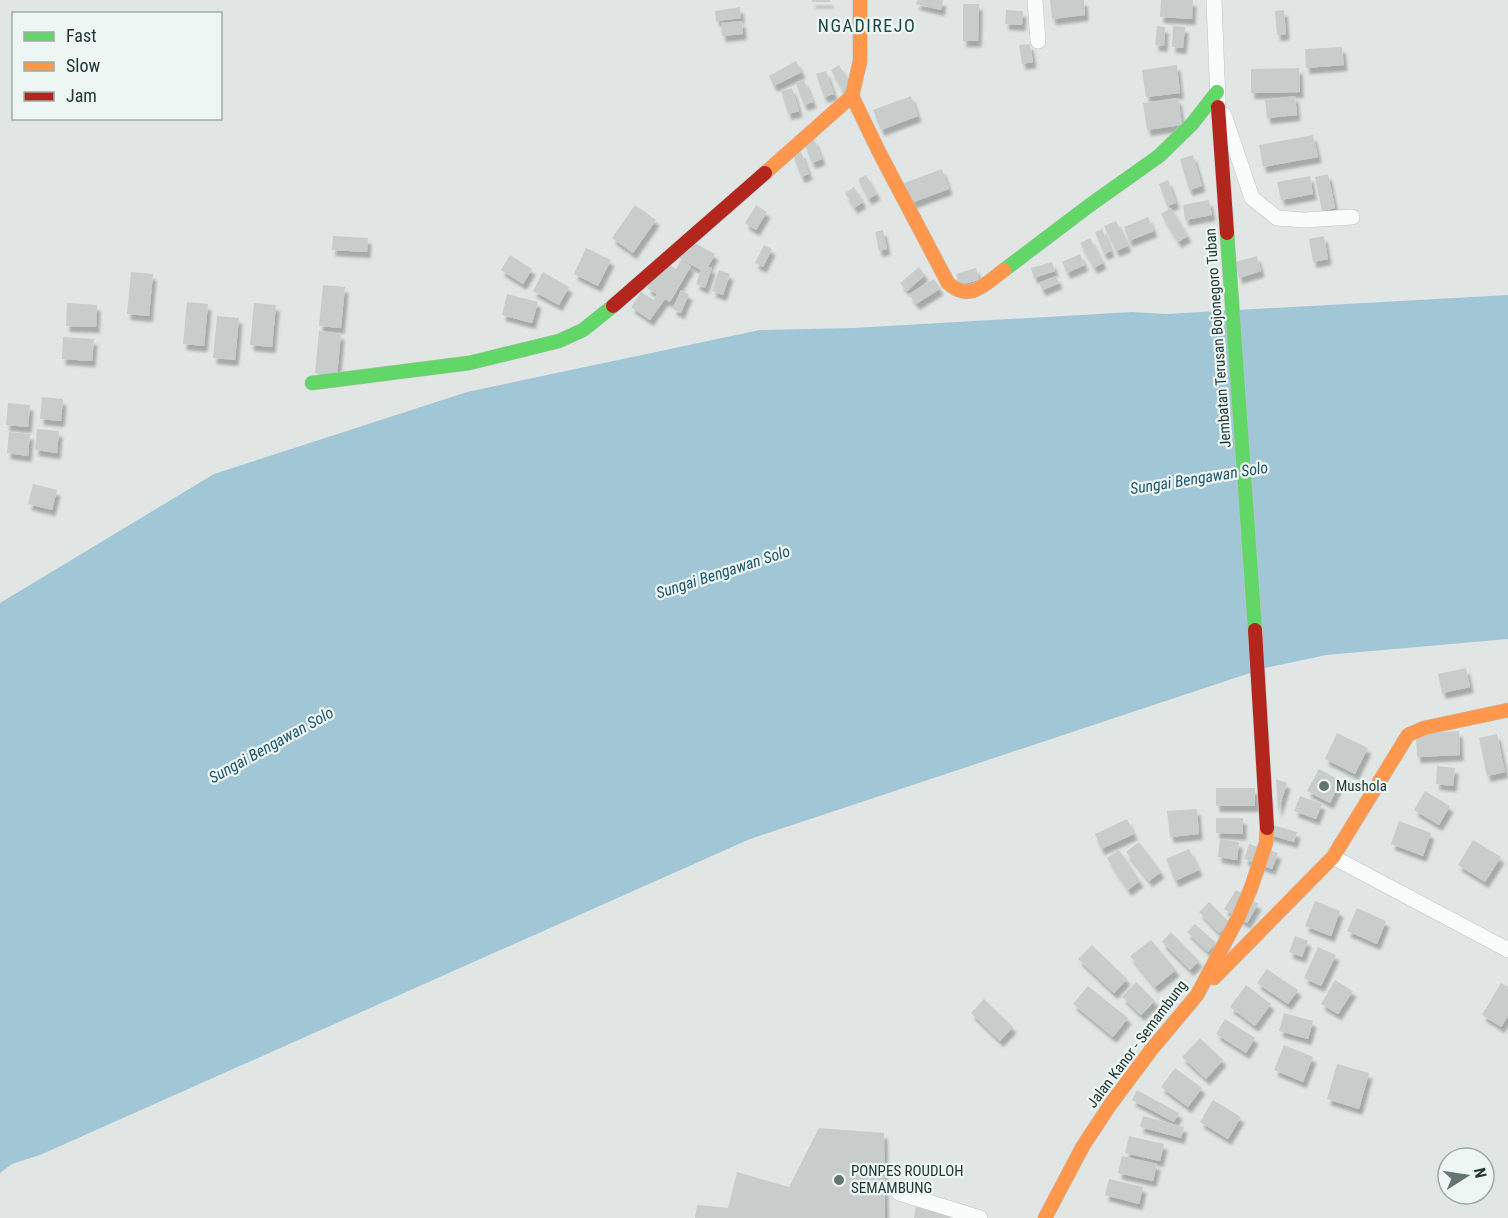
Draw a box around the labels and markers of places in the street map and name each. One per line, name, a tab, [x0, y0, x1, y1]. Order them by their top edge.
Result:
place label: Mushola	[1336, 777, 1387, 795]
marker: Mushola	[1317, 779, 1331, 793]
place label: PONPES ROUDLOH SEMAMBUNG	[851, 1162, 964, 1197]
marker: PONPES ROUDLOH SEMAMBUNG	[832, 1173, 846, 1187]

